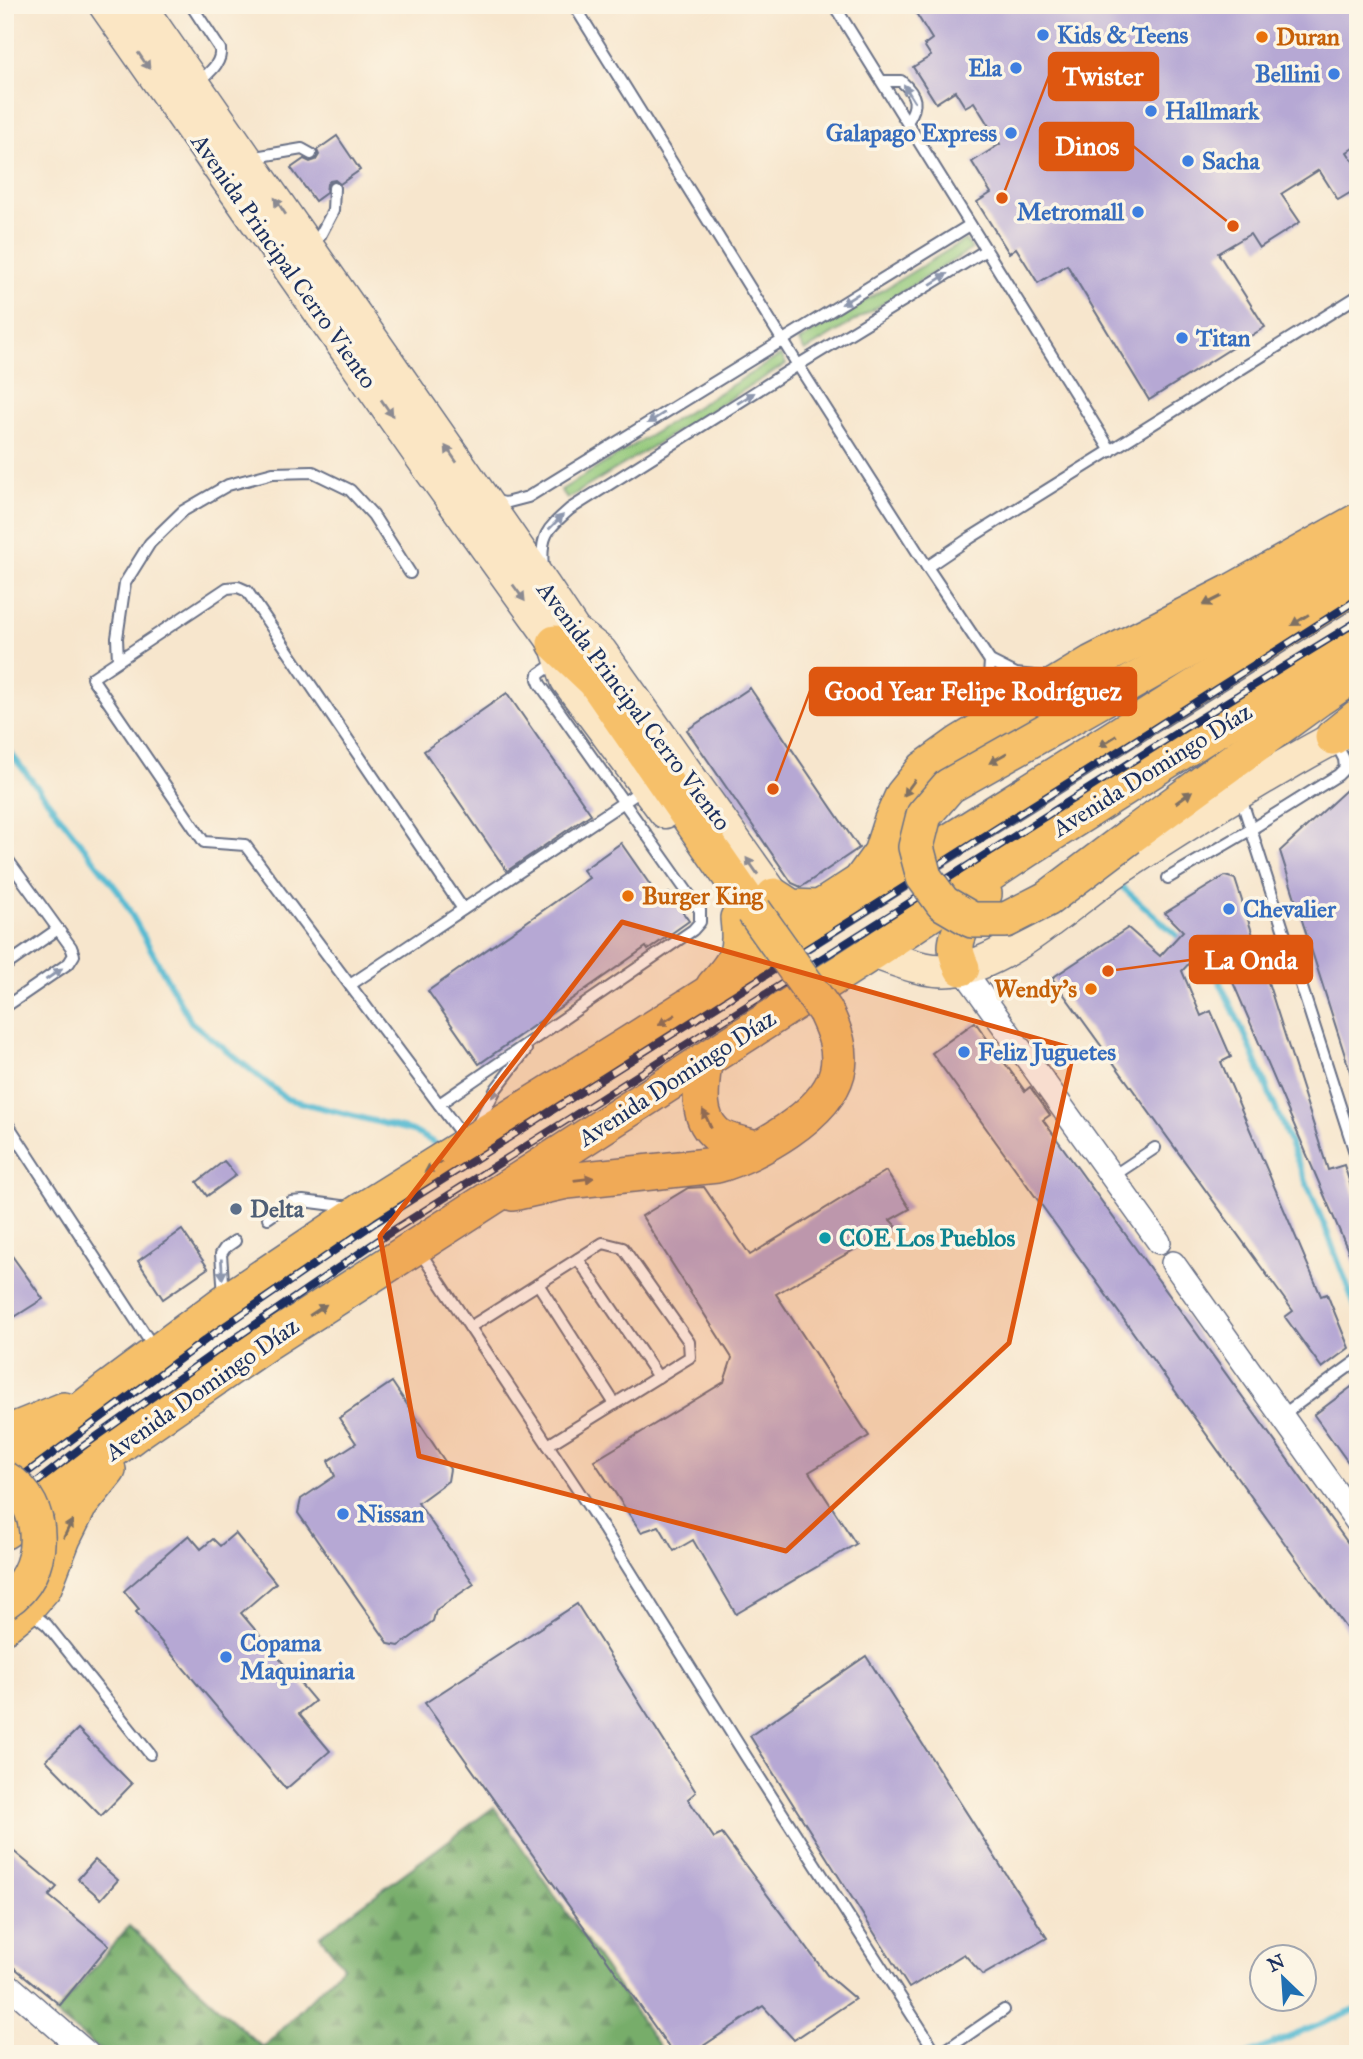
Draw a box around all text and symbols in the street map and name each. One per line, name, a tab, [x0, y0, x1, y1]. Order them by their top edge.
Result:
place label: Kids & Teens	[1057, 20, 1188, 50]
place label: Duran	[1276, 22, 1340, 52]
marker: Kids & Teens	[1035, 27, 1051, 43]
marker: Duran	[1254, 29, 1270, 45]
one-way arrow	[137, 52, 151, 70]
place label: Ela	[968, 53, 1003, 83]
callout: Twister	[1049, 53, 1158, 100]
place label: Bellini	[1255, 59, 1320, 89]
marker: Ela	[1008, 60, 1024, 76]
text: Twister	[1062, 60, 1145, 92]
marker: Bellini	[1326, 66, 1342, 82]
one-way arrow	[903, 83, 916, 103]
place label: Hallmark	[1165, 96, 1260, 126]
marker: Hallmark	[1143, 103, 1159, 119]
place label: Galapago Express	[826, 118, 997, 148]
callout: Dinos	[1040, 123, 1133, 170]
marker: Galapago Express	[1003, 125, 1019, 141]
street label: Avenida Principal Cerro Viento	[184, 127, 384, 394]
text: Dinos	[1055, 130, 1120, 162]
place label: Sacha	[1202, 146, 1260, 176]
marker: Sacha	[1180, 153, 1196, 169]
one-way arrow	[273, 197, 287, 215]
place label: Metromall	[1017, 197, 1125, 227]
marker: Metromall	[1130, 204, 1146, 220]
one-way arrow	[930, 272, 949, 285]
one-way arrow	[840, 293, 859, 306]
place label: Titan	[1195, 323, 1251, 353]
marker: Titan	[1174, 330, 1190, 346]
one-way arrow	[736, 392, 756, 405]
one-way arrow	[380, 399, 394, 417]
one-way arrow	[646, 412, 665, 425]
one-way arrow	[444, 445, 458, 463]
one-way arrow	[547, 514, 564, 531]
street label: Avenida Principal Cerro Viento	[530, 575, 738, 837]
one-way arrow	[512, 584, 526, 602]
one-way arrow	[1202, 596, 1222, 607]
one-way arrow	[1290, 613, 1310, 626]
callout: Good Year Felipe Rodríguez	[810, 668, 1136, 715]
text: Good Year Felipe Rodríguez	[824, 675, 1122, 708]
street label: Avenida Domingo Díaz	[1046, 696, 1257, 844]
one-way arrow	[1098, 735, 1117, 748]
one-way arrow	[988, 752, 1007, 764]
one-way arrow	[903, 779, 917, 797]
one-way arrow	[1175, 790, 1193, 804]
one-way arrow	[745, 857, 759, 875]
place label: Burger King	[642, 881, 764, 911]
marker: Burger King	[620, 888, 636, 904]
place label: Chevalier	[1243, 894, 1337, 924]
marker: Chevalier	[1221, 901, 1237, 917]
callout: La Onda	[1190, 936, 1312, 983]
text: La Onda	[1204, 944, 1299, 976]
one-way arrow	[45, 967, 63, 981]
place label: Wendy's	[994, 974, 1077, 1004]
marker: Wendy's	[1083, 981, 1099, 997]
street label: Avenida Domingo Díaz	[572, 1003, 781, 1154]
one-way arrow	[657, 1014, 677, 1027]
place label: Feliz Juguetes	[978, 1037, 1116, 1067]
marker: Feliz Juguetes	[956, 1044, 972, 1060]
one-way arrow	[490, 1079, 503, 1099]
one-way arrow	[702, 1109, 713, 1129]
one-way arrow	[423, 1160, 442, 1173]
one-way arrow	[573, 1173, 595, 1184]
place label: Delta	[250, 1194, 305, 1224]
marker: Delta	[228, 1201, 244, 1217]
place label: COE Los Pueblos	[839, 1223, 1015, 1253]
marker: COE Los Pueblos	[817, 1230, 833, 1246]
one-way arrow	[217, 1258, 228, 1280]
one-way arrow	[308, 1303, 328, 1316]
street label: Avenida Domingo Díaz	[99, 1311, 305, 1468]
place label: Nissan	[357, 1499, 425, 1529]
marker: Nissan	[335, 1506, 351, 1522]
one-way arrow	[62, 1519, 73, 1539]
place label: Copama Maquinaria	[240, 1628, 355, 1686]
marker: Copama Maquinaria	[218, 1649, 234, 1665]
north arrow	[1248, 1944, 1318, 2014]
text: N	[1264, 1949, 1288, 1977]

